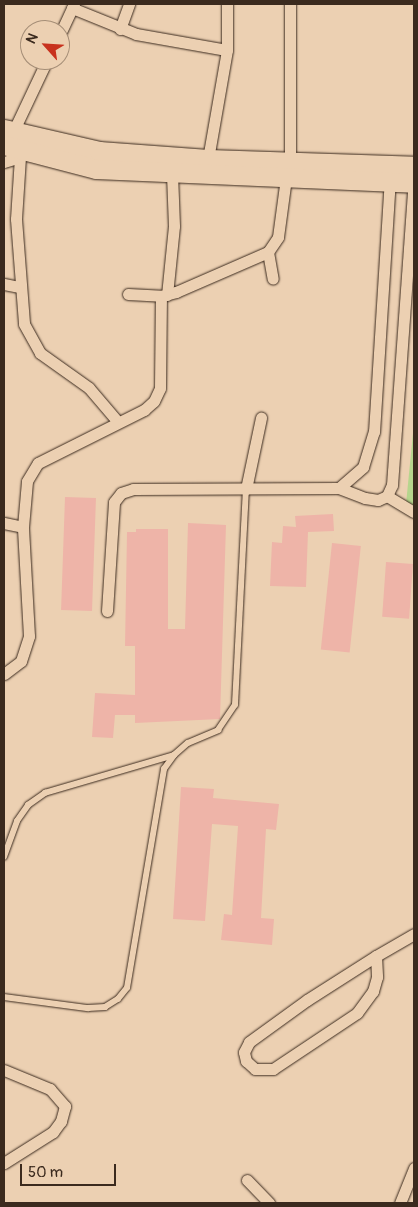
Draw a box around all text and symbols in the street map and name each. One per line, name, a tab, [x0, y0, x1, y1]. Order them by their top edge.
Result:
north arrow	[20, 20, 70, 70]
text: N	[22, 31, 42, 47]
scale bar	[22, 1154, 119, 1186]
text: 50 m	[28, 1163, 63, 1182]

